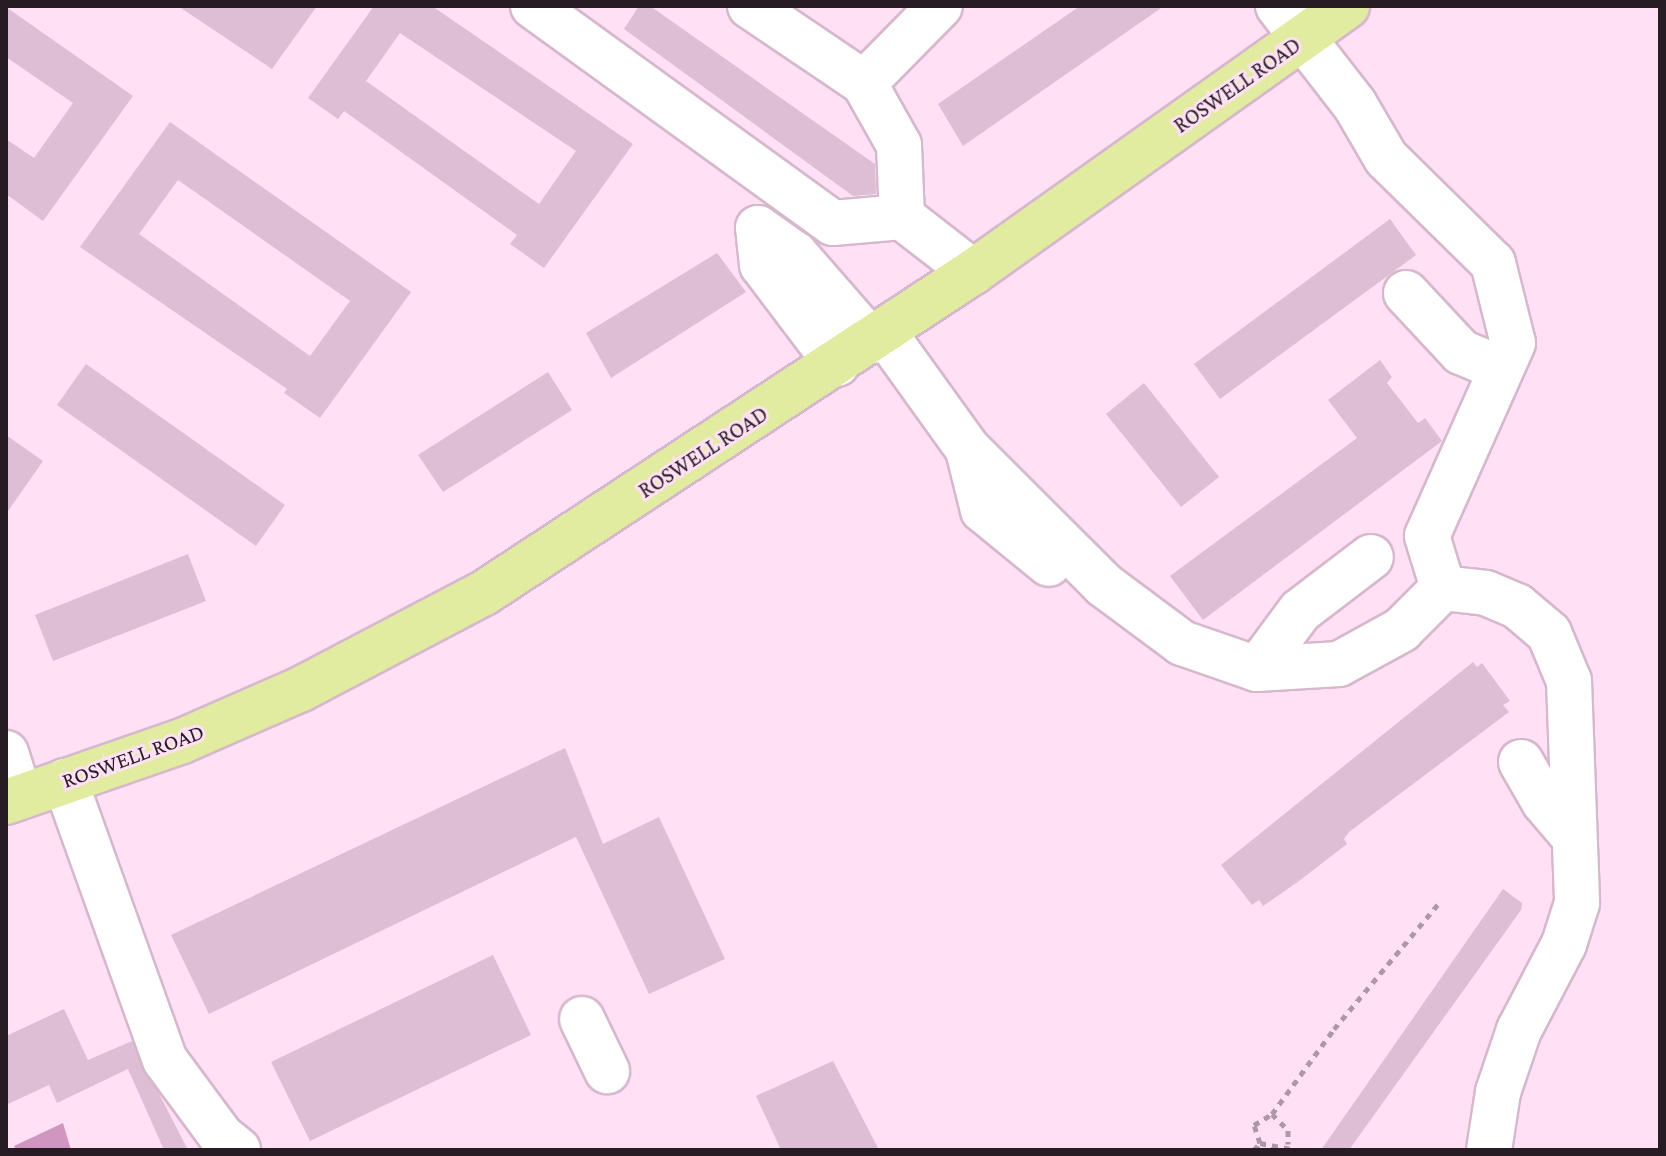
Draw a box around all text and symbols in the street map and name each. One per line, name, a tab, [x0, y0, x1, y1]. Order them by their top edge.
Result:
street label: ROSWELL ROAD	[1168, 32, 1306, 138]
street label: ROSWELL ROAD	[633, 400, 773, 504]
street label: ROSWELL ROAD	[59, 718, 207, 794]

